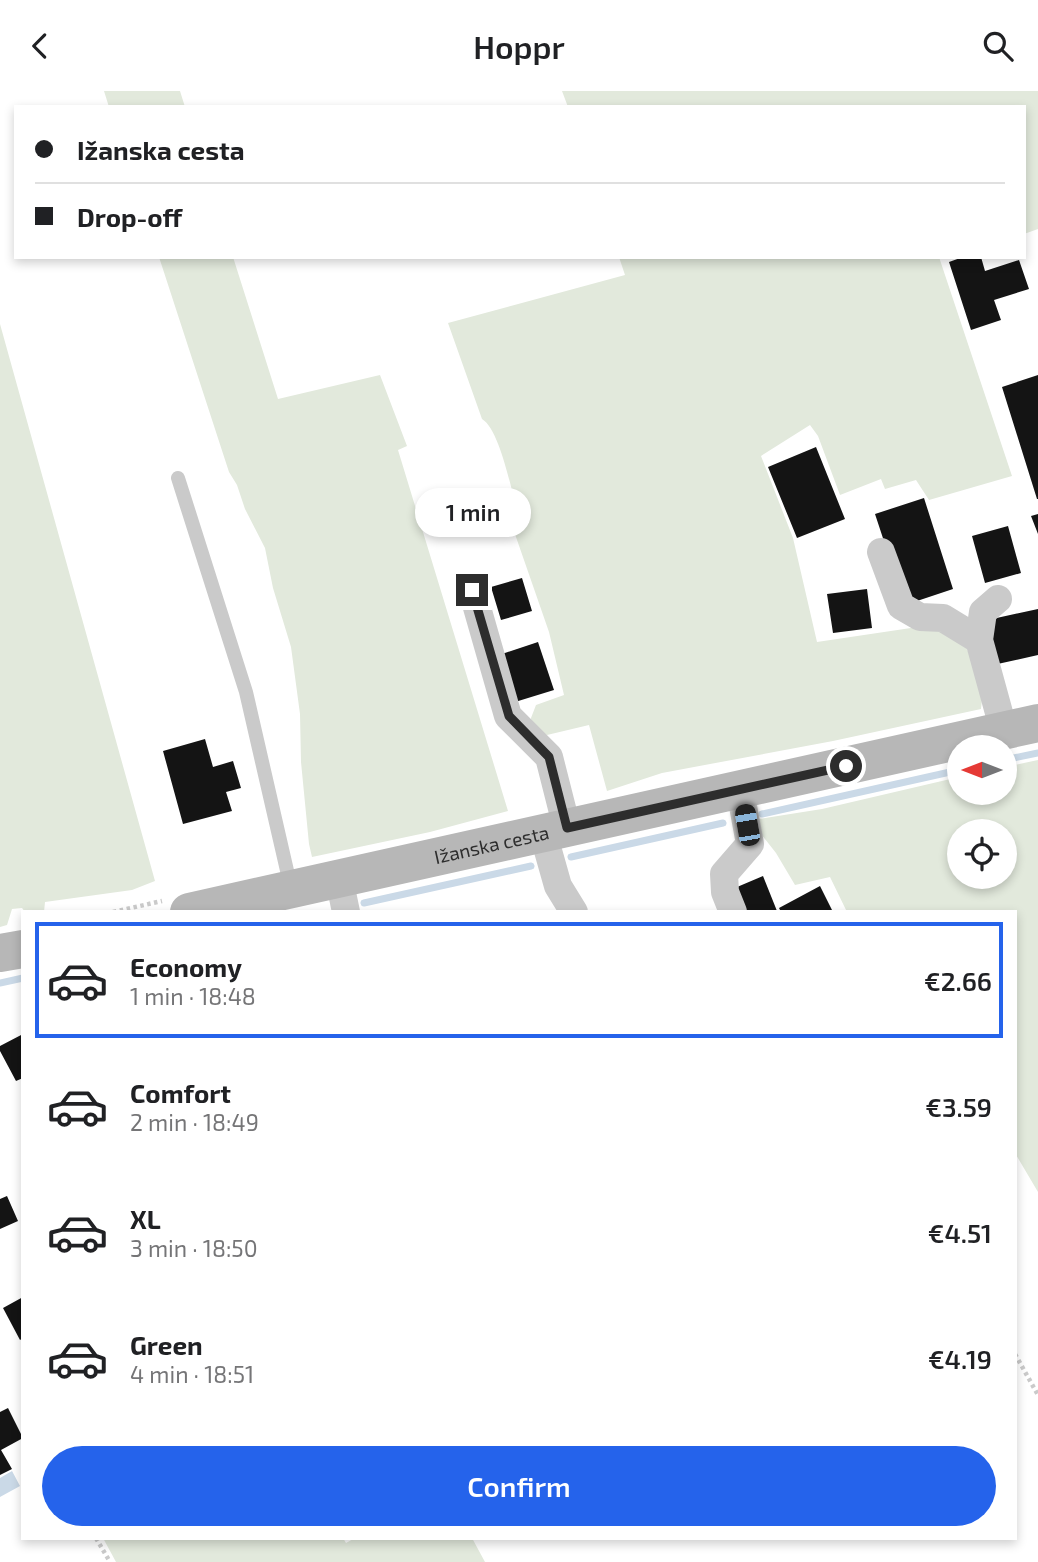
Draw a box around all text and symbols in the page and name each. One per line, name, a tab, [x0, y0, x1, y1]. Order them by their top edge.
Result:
icon: back	[21, 27, 59, 65]
text: Hoppr	[473, 27, 565, 65]
icon: search	[979, 27, 1017, 65]
text: Ižanska cesta	[77, 134, 245, 165]
text: Drop-off	[77, 201, 182, 232]
callout: 1 min	[414, 489, 530, 538]
text: 1 min	[446, 498, 500, 526]
route end	[456, 574, 488, 606]
north arrow	[947, 735, 1017, 805]
map controls	[947, 735, 1017, 889]
route start	[830, 750, 862, 782]
car	[734, 802, 761, 848]
button: locate	[947, 819, 1017, 889]
street label: Ižanska cesta	[432, 820, 551, 868]
icon: car	[46, 949, 109, 1012]
text: Economy	[130, 951, 242, 982]
text: €2.66	[924, 965, 992, 996]
text: 1 min · 18:48	[130, 982, 256, 1010]
icon: car	[46, 1075, 109, 1138]
text: Comfort	[130, 1077, 231, 1108]
text: €3.59	[925, 1091, 992, 1122]
text: 2 min · 18:49	[130, 1108, 259, 1136]
icon: car	[46, 1201, 109, 1264]
text: XL	[130, 1203, 161, 1234]
text: €4.51	[928, 1217, 992, 1248]
text: 3 min · 18:50	[130, 1234, 258, 1262]
icon: car	[46, 1327, 109, 1390]
text: Green	[130, 1329, 203, 1360]
text: €4.19	[928, 1343, 992, 1374]
text: 4 min · 18:51	[130, 1360, 254, 1388]
button: Confirm	[42, 1446, 996, 1526]

